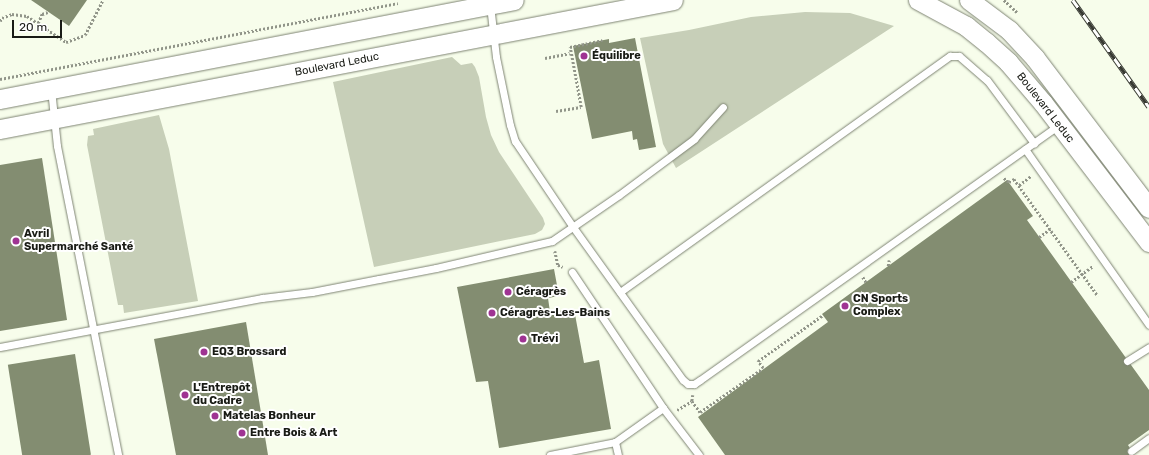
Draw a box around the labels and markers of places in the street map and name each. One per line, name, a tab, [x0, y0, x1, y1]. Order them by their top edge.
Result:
place label: Équilibre	[592, 49, 641, 63]
marker: Équilibre	[579, 51, 589, 61]
place label: Avril Supermarché Santé	[24, 228, 133, 254]
marker: Avril Supermarché Santé	[11, 236, 21, 246]
place label: Céragrès	[516, 285, 566, 299]
marker: Céragrès	[503, 287, 513, 297]
place label: CN Sports Complex	[853, 293, 908, 319]
marker: CN Sports Complex	[840, 301, 850, 311]
place label: Céragrès-Les-Bains	[500, 306, 610, 320]
marker: Céragrès-Les-Bains	[487, 308, 497, 318]
place label: Trévi	[531, 332, 558, 346]
marker: Trévi	[518, 334, 528, 344]
place label: EQ3 Brossard	[212, 345, 286, 359]
marker: EQ3 Brossard	[199, 347, 209, 357]
place label: L'Entrepôt du Cadre	[193, 382, 250, 408]
marker: L'Entrepôt du Cadre	[180, 390, 190, 400]
place label: Matelas Bonheur	[223, 409, 316, 423]
marker: Matelas Bonheur	[210, 411, 220, 421]
place label: Entre Bois & Art	[250, 426, 338, 440]
marker: Entre Bois & Art	[237, 428, 247, 438]

